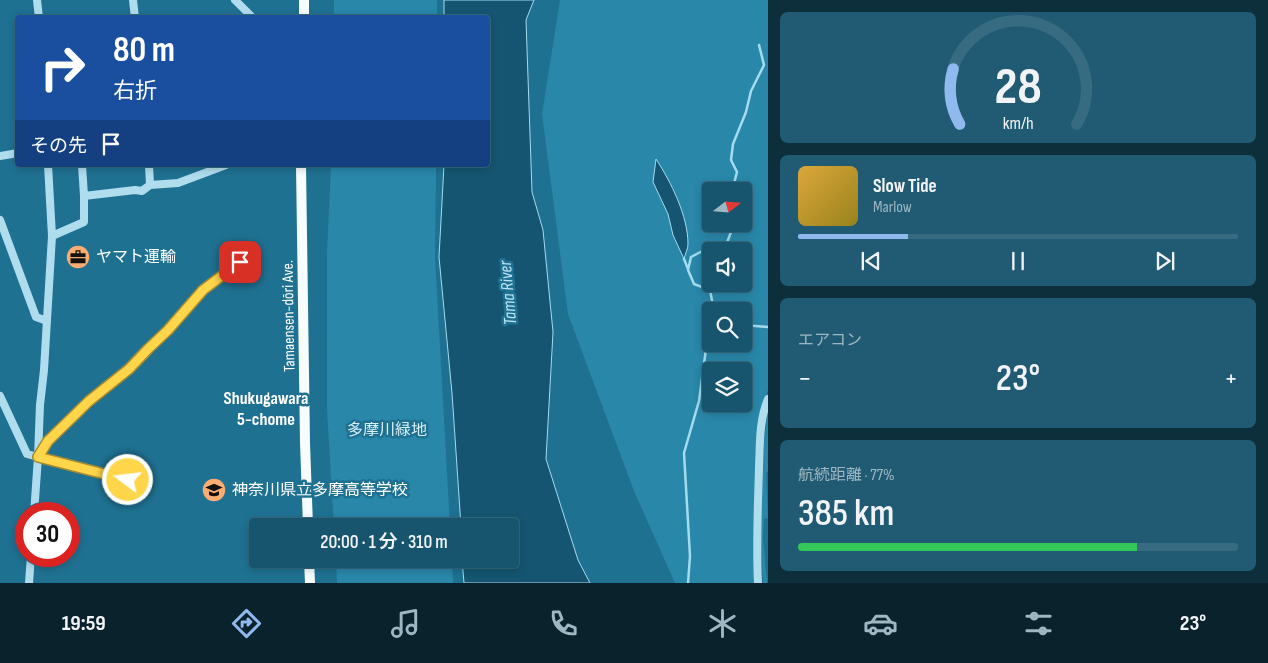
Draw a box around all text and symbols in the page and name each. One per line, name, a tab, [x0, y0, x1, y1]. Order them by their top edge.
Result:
text: 80 m	[113, 29, 175, 72]
icon: right	[30, 35, 95, 100]
text: 28	[994, 56, 1042, 119]
text: 右折	[113, 78, 157, 105]
text: km/h	[1003, 113, 1033, 134]
icon: arrive	[97, 130, 125, 158]
text: その先	[30, 135, 87, 158]
text: Slow Tide	[873, 175, 937, 198]
north arrow	[702, 182, 752, 232]
map controls	[702, 182, 752, 412]
text: Marlow	[873, 198, 912, 217]
pin	[219, 241, 261, 283]
button: sound	[702, 242, 752, 292]
office icon: ヤマト運輸	[65, 244, 91, 270]
icon: previous	[857, 247, 885, 275]
icon: pause	[1004, 247, 1032, 275]
icon: next	[1151, 247, 1179, 275]
place label: ヤマト運輸	[96, 248, 176, 267]
icon: arrive	[226, 248, 254, 276]
water label: Tama River	[495, 259, 521, 326]
street label: Tamaensen-dōri Ave.	[279, 260, 299, 372]
button: search	[702, 302, 752, 352]
text: エアコン	[798, 331, 862, 350]
text: 23°	[996, 356, 1040, 401]
button: layers	[702, 362, 752, 412]
text: −	[798, 362, 812, 395]
text: +	[1224, 362, 1238, 395]
district label: Shukugawara 5-chome	[224, 388, 308, 430]
park label: 多摩川緑地	[347, 421, 427, 440]
position arrow	[101, 453, 153, 505]
text: 航続距離 · 77%	[798, 466, 895, 485]
school or university icon: 神奈川県立多摩高等学校	[201, 477, 227, 503]
place label: 神奈川県立多摩高等学校	[232, 481, 408, 500]
text: 385 km	[798, 491, 894, 536]
speed limit sign: 30	[15, 502, 80, 567]
text: 20:00 · 1 分 · 310 m	[320, 531, 448, 554]
icon: directions	[229, 606, 264, 641]
icon: music	[388, 606, 423, 641]
icon: phone	[546, 606, 581, 641]
icon: climate	[705, 606, 740, 641]
icon: car	[863, 606, 898, 641]
icon: filters	[1021, 606, 1056, 641]
text: 19:59	[62, 610, 106, 637]
text: 23°	[1180, 610, 1206, 637]

